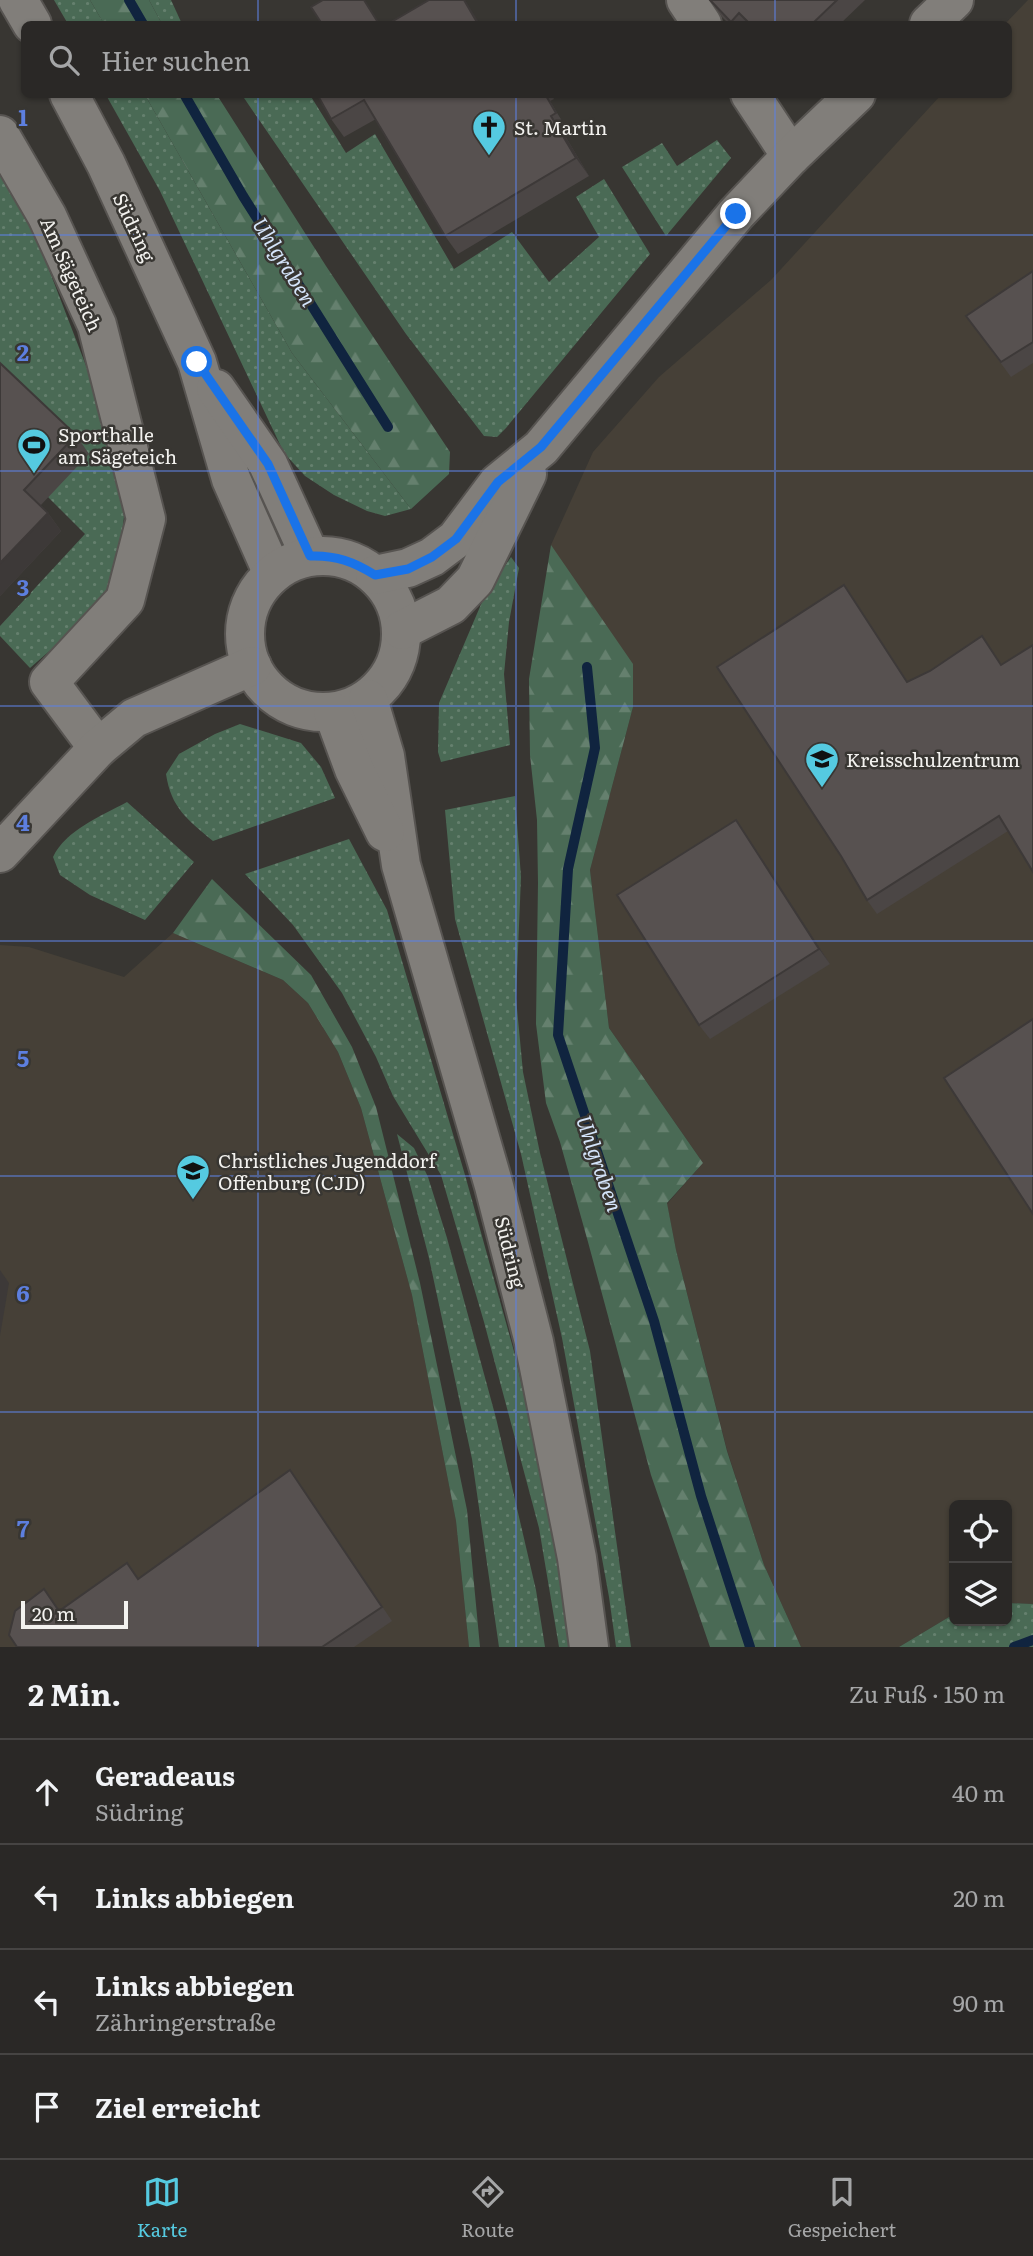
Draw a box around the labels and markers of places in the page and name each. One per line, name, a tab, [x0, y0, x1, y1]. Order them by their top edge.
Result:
church icon: St. Martin	[470, 108, 508, 157]
place label: St. Martin	[514, 113, 607, 141]
place label: Sporthalle am Sägeteich	[58, 420, 177, 470]
sports icon: Sporthalle am Sägeteich	[15, 426, 53, 475]
school or university icon: Kreisschulzentrum	[803, 740, 841, 789]
place label: Kreisschulzentrum	[846, 745, 1020, 773]
place label: Christliches Jugenddorf Offenburg (CJD)	[218, 1146, 438, 1196]
school or university icon: Christliches Jugenddorf Offenburg (CJD)	[174, 1152, 212, 1201]

